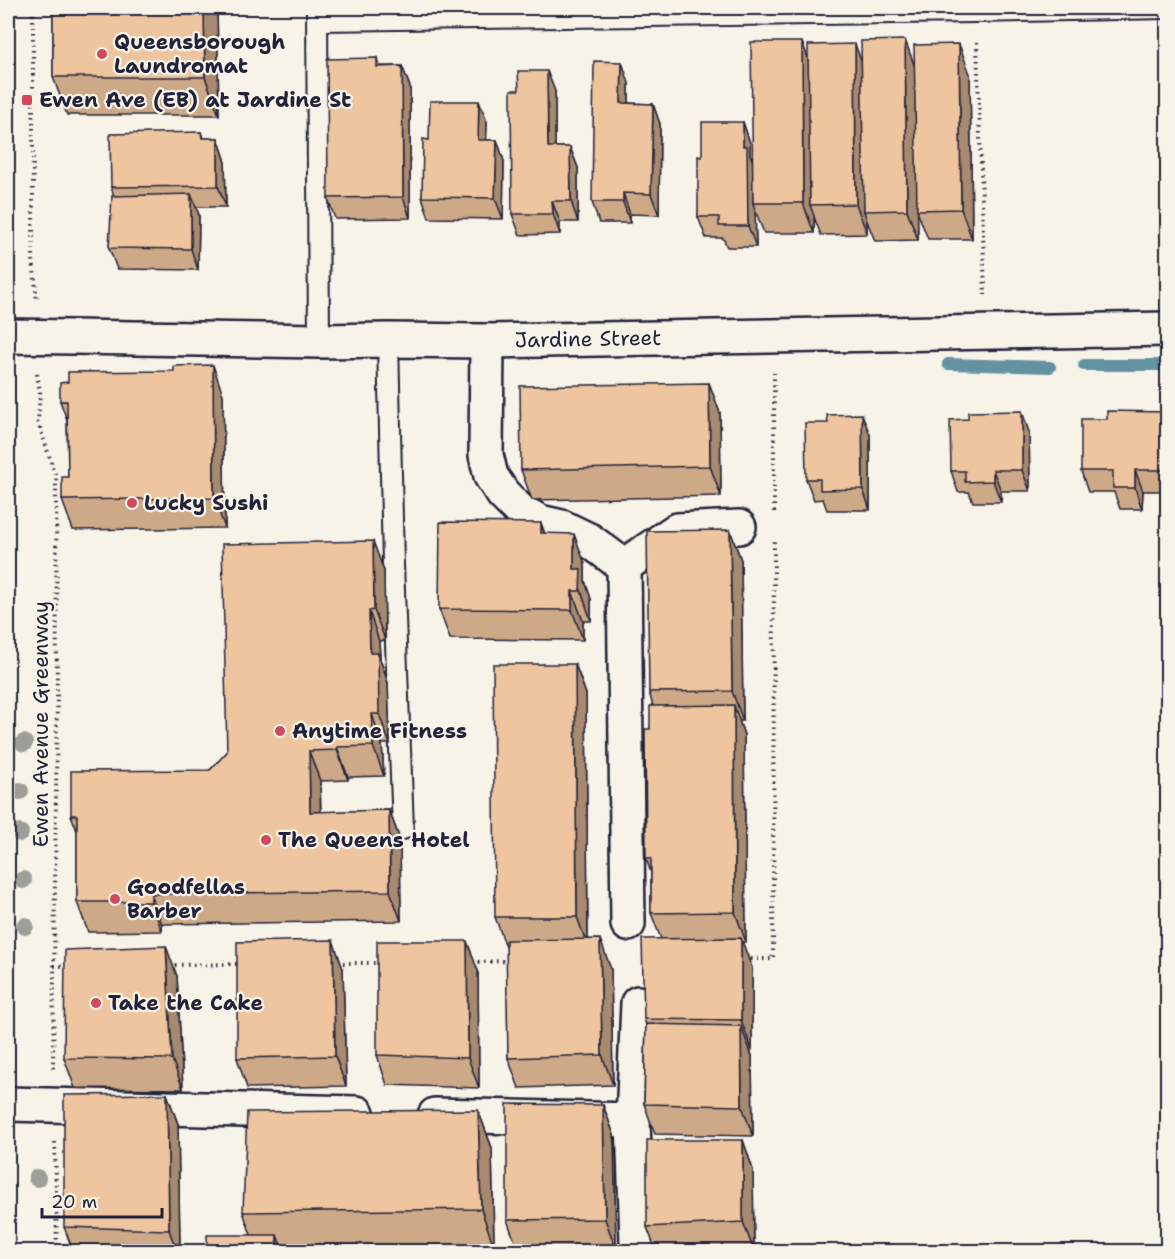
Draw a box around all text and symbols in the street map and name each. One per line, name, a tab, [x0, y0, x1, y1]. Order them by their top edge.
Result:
place label: Queensborough Laundromat	[114, 28, 285, 80]
marker: Queensborough Laundromat	[95, 47, 109, 61]
place label: Ewen Ave (EB) at Jardine St	[39, 86, 351, 114]
marker: Ewen Ave (EB) at Jardine St	[20, 93, 34, 107]
street label: Jardine Street	[514, 324, 662, 354]
place label: Lucky Sushi	[144, 489, 269, 517]
marker: Lucky Sushi	[125, 496, 139, 510]
street label: Ewen Avenue Greenway	[27, 601, 55, 847]
place label: Anytime Fitness	[292, 717, 467, 745]
marker: Anytime Fitness	[273, 724, 287, 738]
place label: The Queens Hotel	[278, 826, 470, 854]
marker: The Queens Hotel	[259, 833, 273, 847]
place label: Goodfellas Barber	[127, 873, 245, 925]
marker: Goodfellas Barber	[108, 892, 122, 906]
place label: Take the Cake	[108, 989, 263, 1017]
marker: Take the Cake	[89, 996, 103, 1010]
scale bar	[42, 1181, 162, 1219]
text: 20 m	[51, 1190, 97, 1214]

